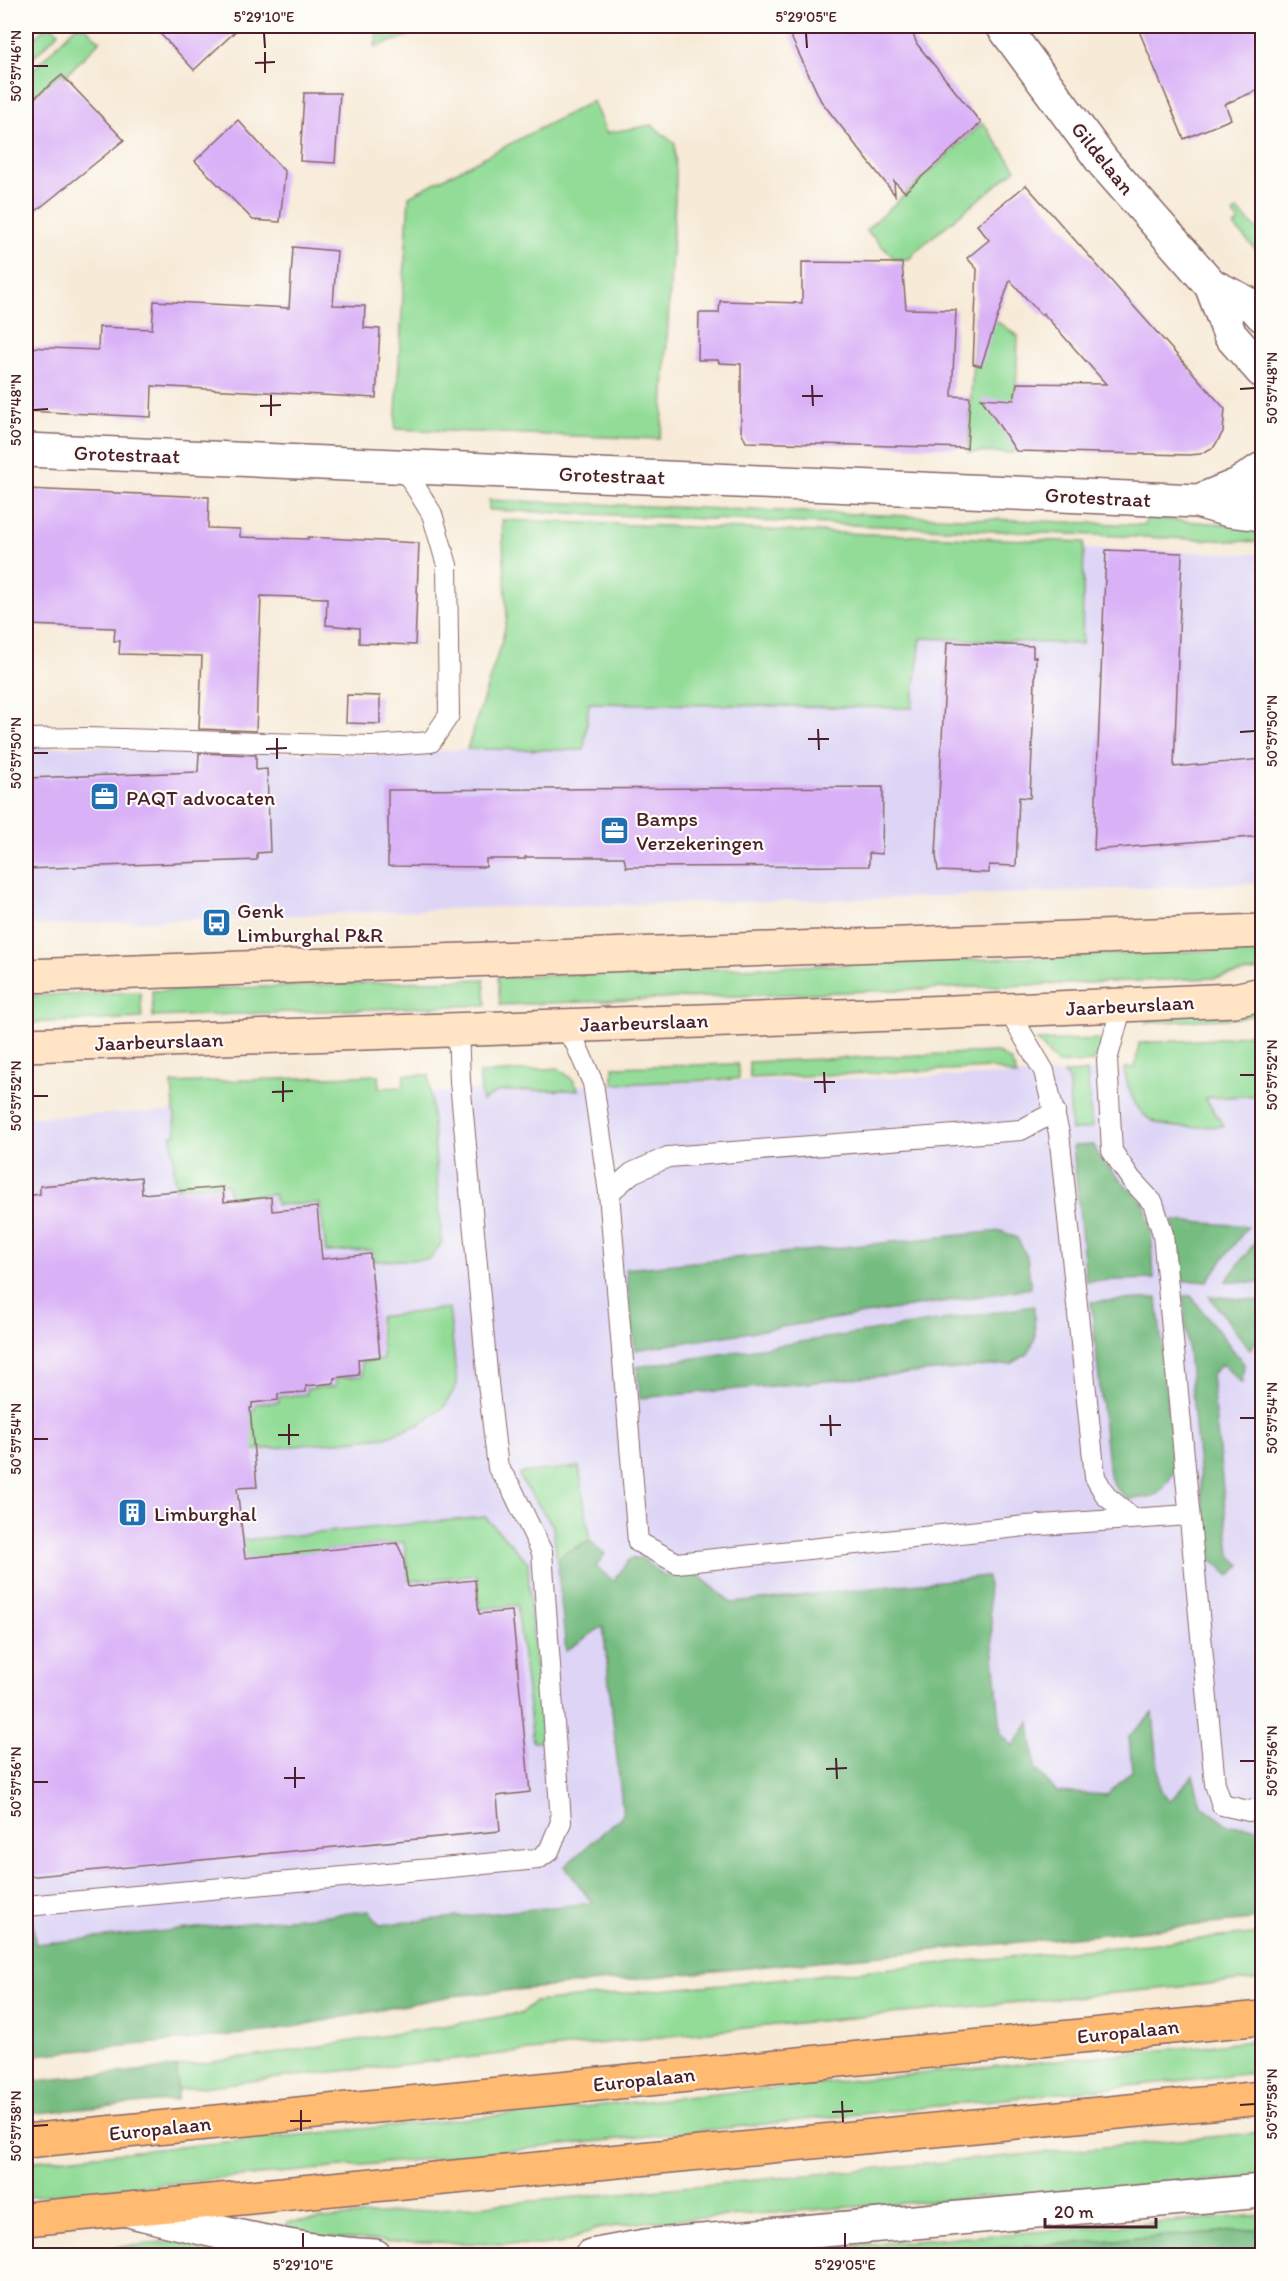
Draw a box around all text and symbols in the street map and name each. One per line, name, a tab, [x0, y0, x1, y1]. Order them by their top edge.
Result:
text: 5°29'10"E	[234, 8, 294, 26]
text: 5°29'05"E	[775, 8, 837, 26]
text: 50°57'46"N	[7, 30, 25, 102]
street label: Gildelaan	[1066, 116, 1140, 200]
text: 50°57'48"N	[1263, 352, 1281, 424]
text: 50°57'48"N	[7, 374, 25, 446]
street label: Grotestraat	[73, 440, 181, 468]
street label: Grotestraat	[558, 461, 666, 489]
street label: Grotestraat	[1044, 482, 1152, 512]
text: 50°57'50"N	[1263, 695, 1281, 767]
text: 50°57'50"N	[7, 717, 25, 789]
office icon: PAQT advocaten	[89, 781, 121, 813]
place label: PAQT advocaten	[126, 785, 275, 810]
place label: Bamps Verzekeringen	[636, 806, 764, 855]
office icon: Bamps Verzekeringen	[599, 814, 631, 846]
place label: Genk Limburghal P&R	[237, 898, 383, 947]
bus stop icon: Genk Limburghal P&R	[200, 906, 232, 938]
street label: Jaarbeurslaan	[1065, 989, 1195, 1021]
street label: Jaarbeurslaan	[579, 1007, 709, 1037]
street label: Jaarbeurslaan	[94, 1026, 224, 1056]
text: 50°57'52"N	[1263, 1039, 1281, 1111]
text: 50°57'52"N	[7, 1060, 25, 1132]
text: 50°57'54"N	[1263, 1382, 1281, 1454]
text: 50°57'54"N	[7, 1403, 25, 1475]
building icon: Limburghal	[117, 1497, 149, 1529]
place label: Limburghal	[154, 1501, 257, 1526]
text: 50°57'56"N	[1263, 1725, 1281, 1797]
text: 50°57'56"N	[7, 1746, 25, 1818]
street label: Europalaan	[1076, 2013, 1180, 2049]
street label: Europalaan	[592, 2061, 696, 2097]
text: 50°57'58"N	[1263, 2068, 1281, 2140]
text: 50°57'58"N	[7, 2090, 25, 2162]
street label: Europalaan	[108, 2110, 212, 2146]
scale bar	[1045, 2191, 1156, 2229]
text: 20 m	[1054, 2201, 1094, 2223]
text: 5°29'10"E	[273, 2256, 333, 2274]
text: 5°29'05"E	[814, 2256, 876, 2274]

